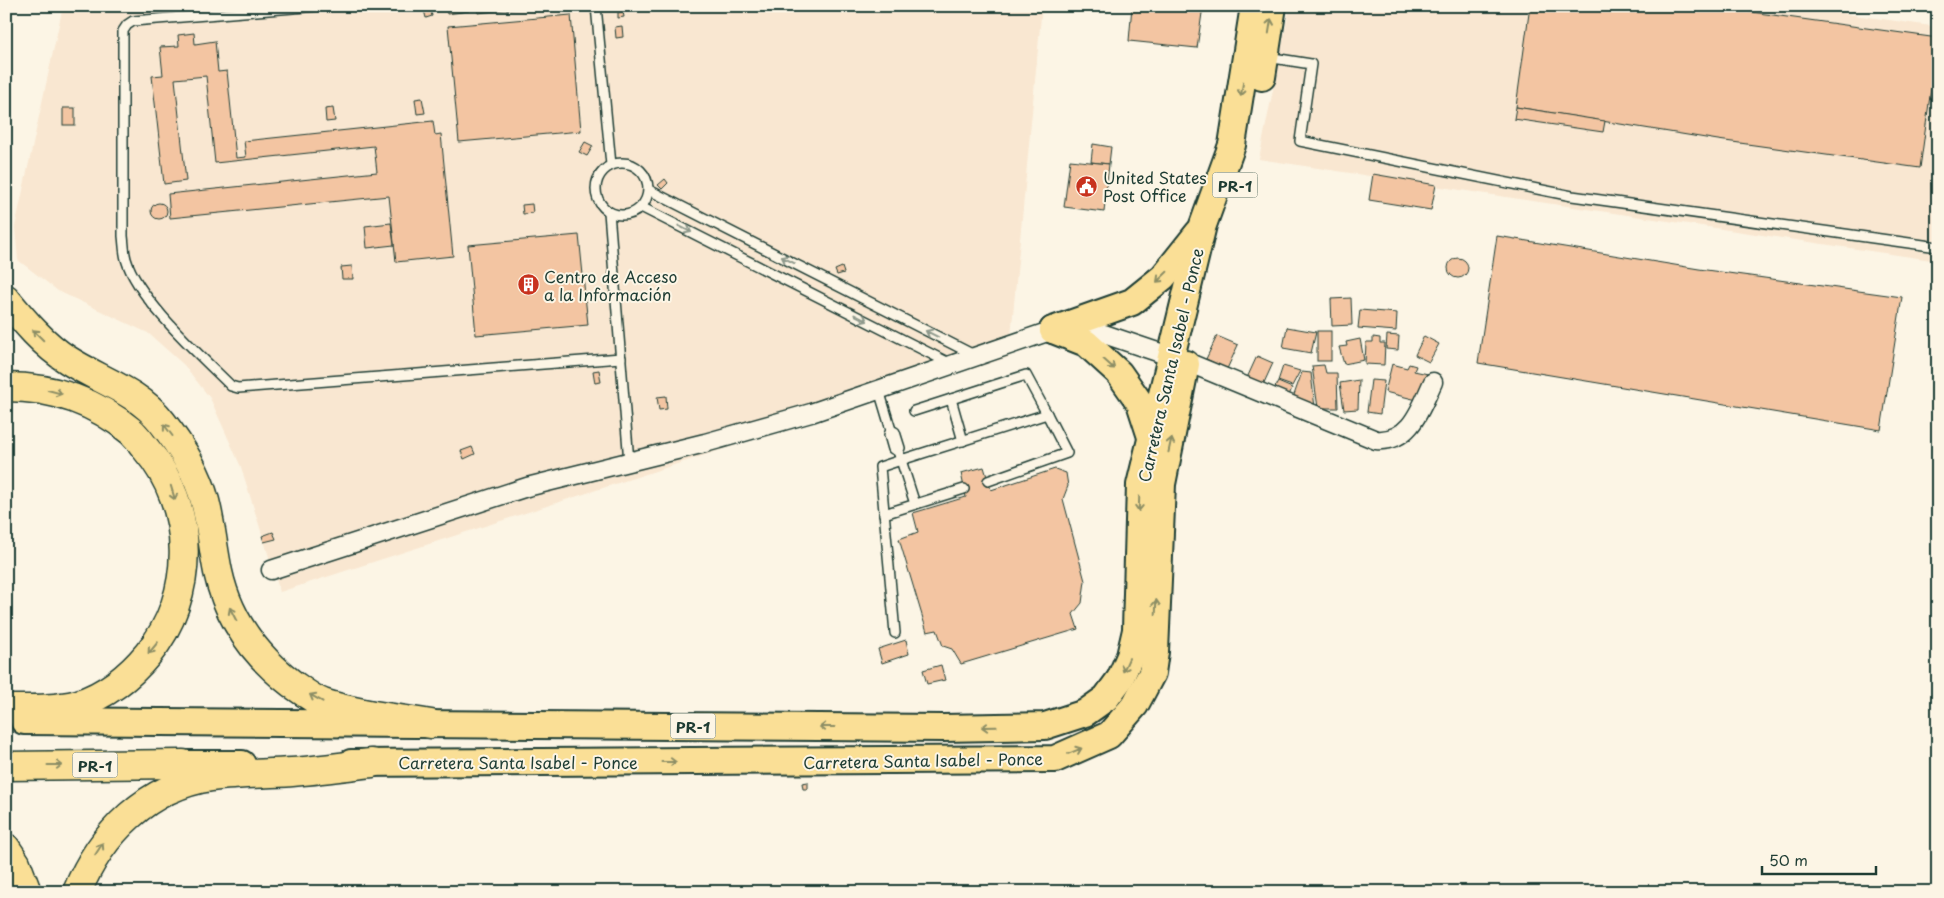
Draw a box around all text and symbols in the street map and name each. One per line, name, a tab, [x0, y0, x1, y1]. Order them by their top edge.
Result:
one-way arrow	[1266, 19, 1276, 35]
one-way arrow	[1237, 81, 1247, 97]
place label: United States Post Office	[1103, 165, 1207, 207]
road number: PR-1	[1212, 172, 1258, 198]
public building icon: United States Post Office	[1075, 174, 1099, 198]
one-way arrow	[677, 224, 692, 234]
street label: Carretera Santa Isabel - Ponce	[1131, 245, 1209, 484]
one-way arrow	[780, 255, 795, 265]
place label: Centro de Acceso a la Información	[544, 264, 678, 306]
one-way arrow	[1156, 271, 1168, 283]
building icon: Centro de Acceso a la Información	[516, 273, 540, 297]
one-way arrow	[853, 314, 868, 323]
one-way arrow	[32, 329, 45, 341]
one-way arrow	[925, 329, 940, 339]
one-way arrow	[1102, 358, 1115, 370]
one-way arrow	[46, 388, 62, 397]
one-way arrow	[163, 424, 174, 437]
one-way arrow	[1166, 437, 1175, 453]
one-way arrow	[168, 485, 178, 501]
one-way arrow	[1135, 495, 1144, 511]
one-way arrow	[1151, 599, 1161, 615]
one-way arrow	[228, 607, 238, 622]
one-way arrow	[148, 641, 159, 654]
one-way arrow	[1121, 657, 1131, 672]
one-way arrow	[309, 693, 323, 703]
road number: PR-1	[670, 714, 716, 738]
one-way arrow	[819, 722, 836, 732]
one-way arrow	[982, 722, 998, 732]
one-way arrow	[1067, 745, 1082, 755]
street label: Carretera Santa Isabel - Ponce	[803, 746, 1043, 774]
street label: Carretera Santa Isabel - Ponce	[398, 750, 638, 774]
road number: PR-1	[72, 752, 118, 778]
one-way arrow	[660, 757, 677, 767]
one-way arrow	[46, 760, 63, 770]
one-way arrow	[94, 842, 104, 856]
scale bar	[1762, 843, 1875, 875]
text: 50 m	[1769, 848, 1808, 871]

